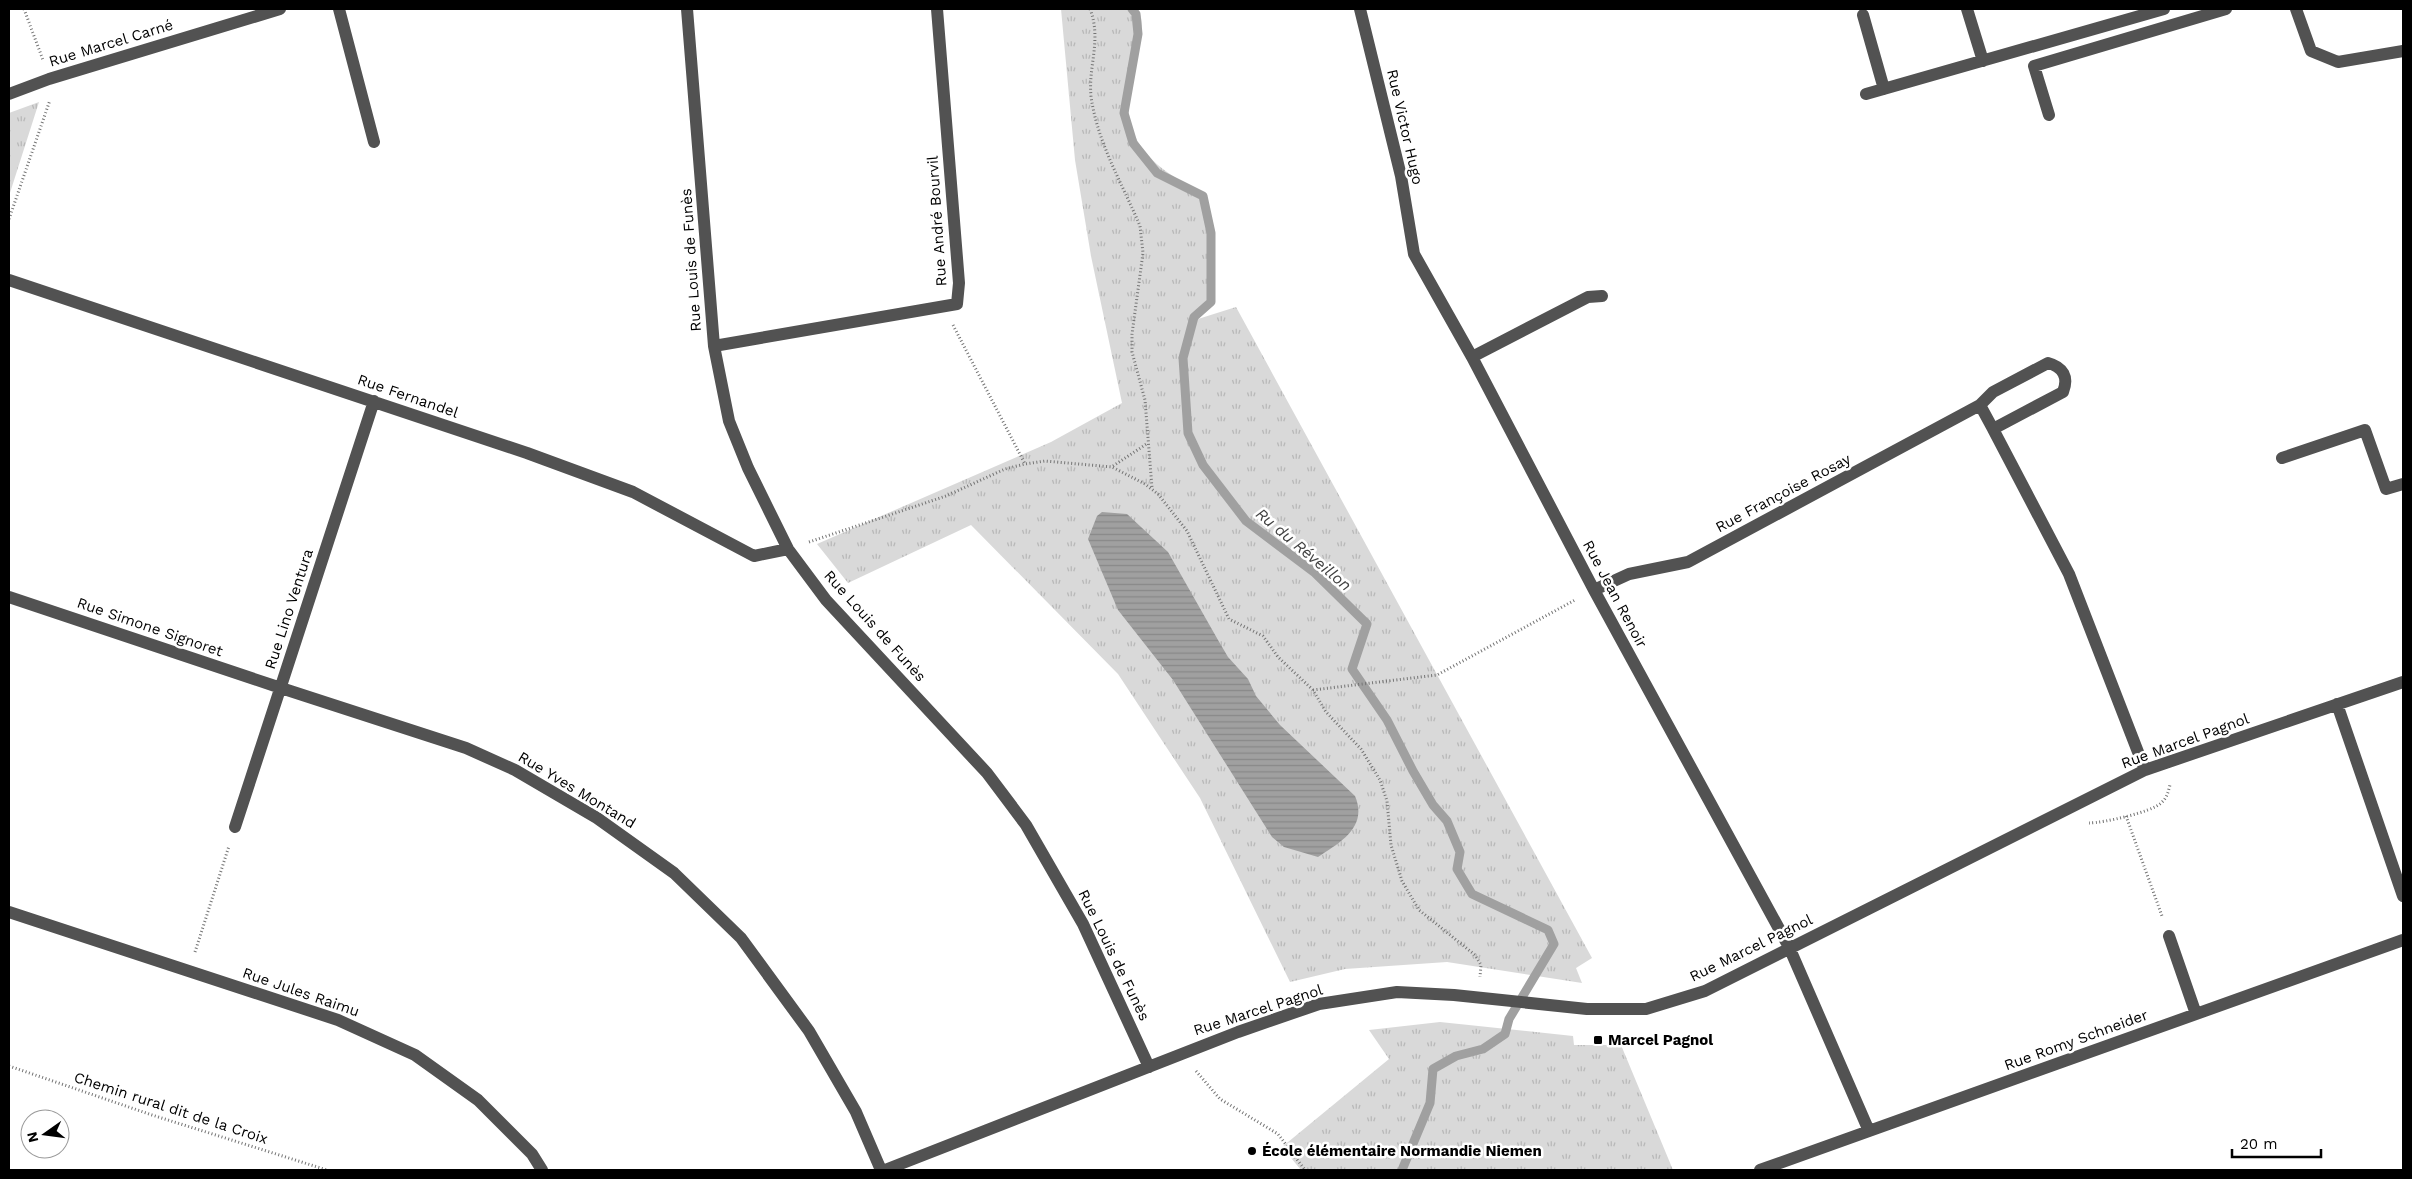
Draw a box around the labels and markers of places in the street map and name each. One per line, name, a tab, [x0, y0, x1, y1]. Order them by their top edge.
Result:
place label: Marcel Pagnol	[1608, 1031, 1713, 1049]
marker: Marcel Pagnol	[1592, 1034, 1604, 1046]
place label: École élémentaire Normandie Niemen	[1262, 1142, 1542, 1160]
marker: École élémentaire Normandie Niemen	[1246, 1145, 1258, 1157]

